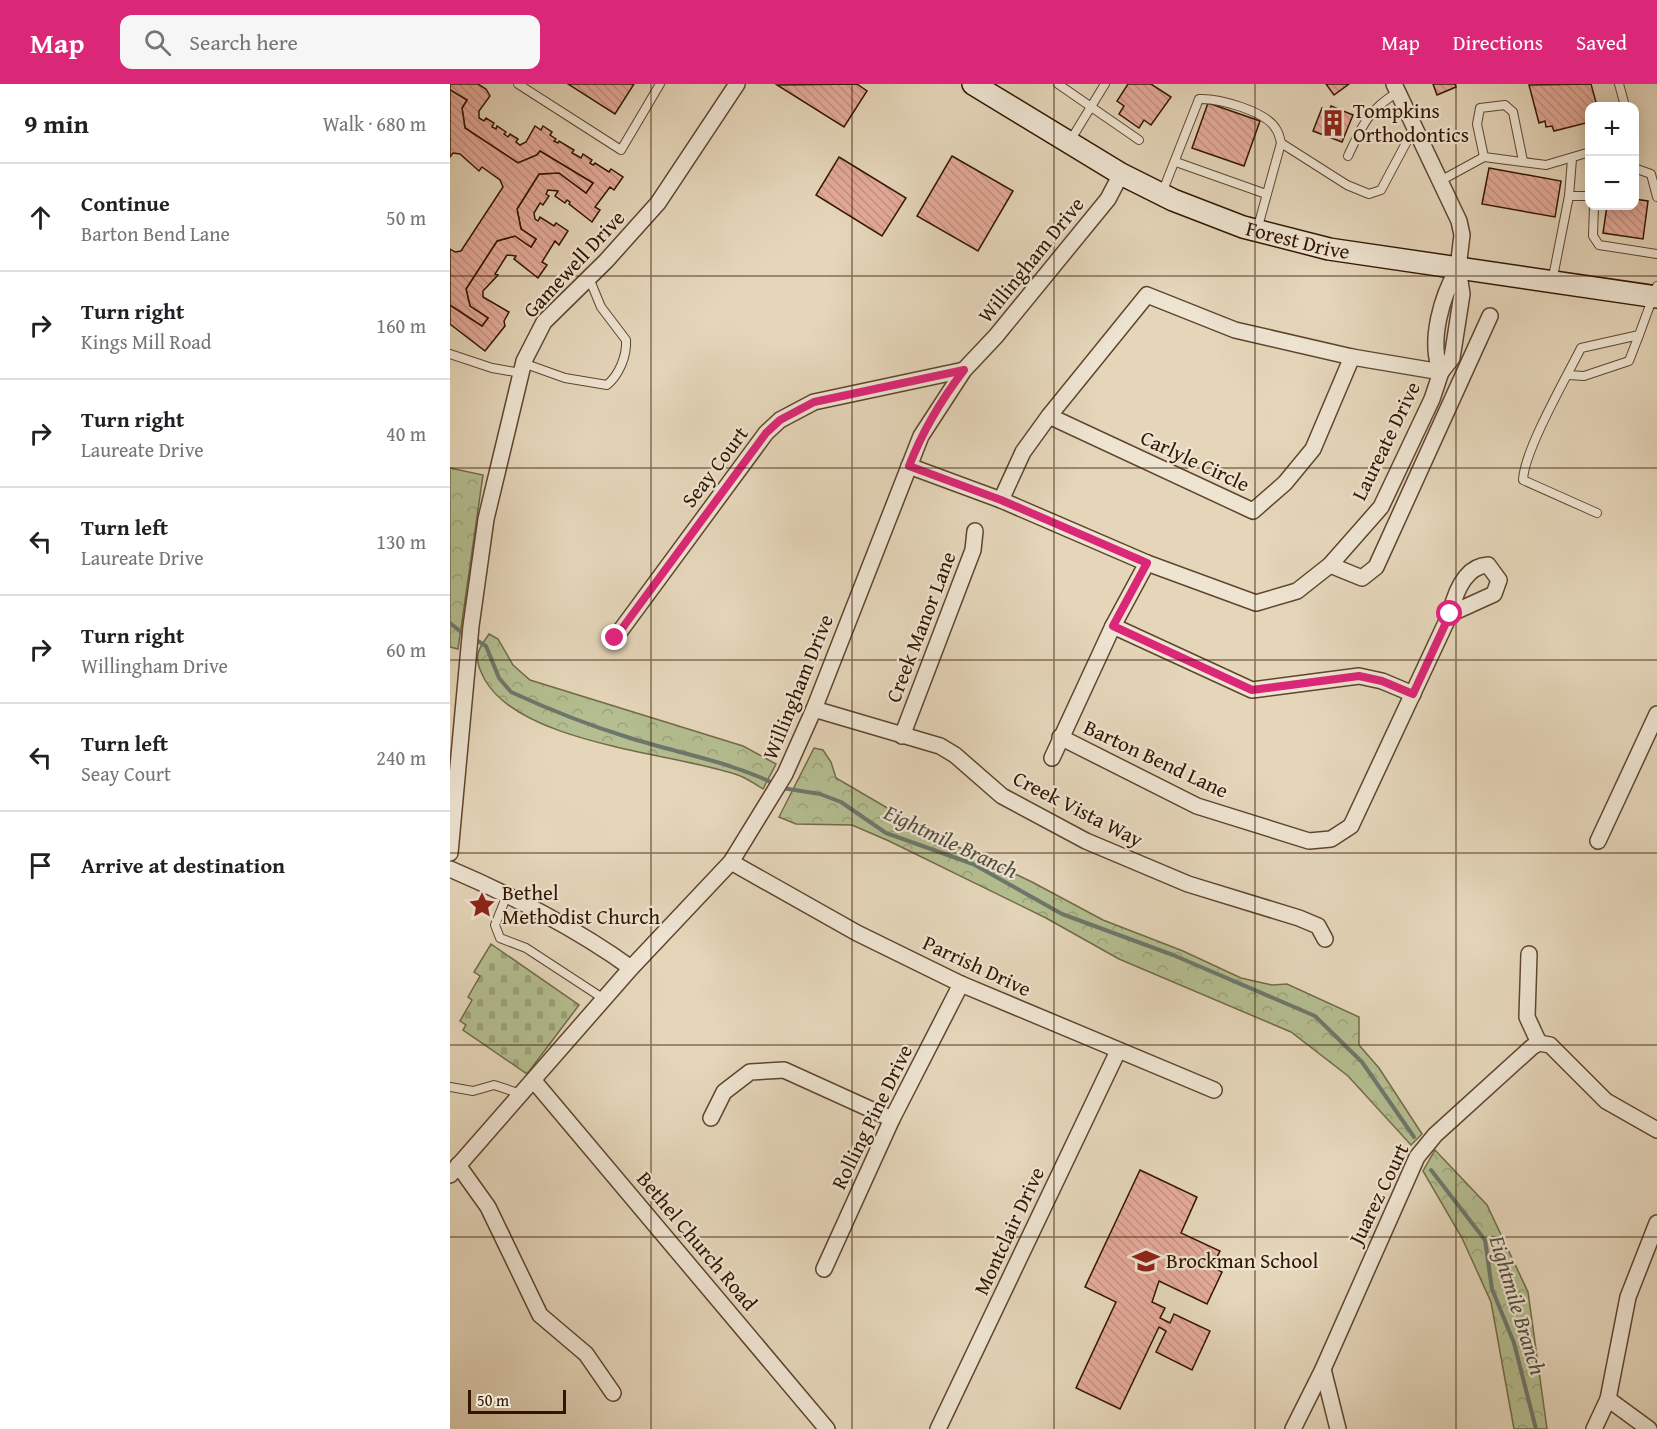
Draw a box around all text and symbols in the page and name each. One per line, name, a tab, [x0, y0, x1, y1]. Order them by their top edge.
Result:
search box	[120, 15, 540, 69]
text: Map	[30, 22, 84, 63]
icon: search	[141, 26, 174, 59]
text: Search here	[189, 26, 298, 58]
text: Map	[1381, 27, 1420, 58]
text: Directions	[1453, 27, 1543, 58]
text: Saved	[1576, 27, 1627, 58]
place label: Tompkins Orthodontics	[1353, 95, 1469, 150]
map controls	[1585, 102, 1639, 210]
button: +	[1585, 102, 1639, 156]
text: 9 min	[24, 104, 89, 143]
building icon: Tompkins Orthodontics	[1318, 108, 1348, 138]
text: Walk · 680 m	[323, 109, 426, 138]
button: −	[1585, 156, 1639, 210]
text: Continue	[81, 187, 170, 219]
street label: Willingham Drive	[970, 190, 1091, 329]
icon: ahead	[24, 201, 57, 234]
text: 50 m	[386, 203, 426, 232]
street label: Gamewell Drive	[516, 203, 632, 324]
street label: Forest Drive	[1243, 212, 1352, 267]
text: Barton Bend Lane	[81, 219, 230, 248]
text: Turn right	[81, 295, 184, 327]
icon: right	[24, 309, 57, 342]
text: 160 m	[376, 311, 426, 340]
text: Kings Mill Road	[81, 327, 211, 356]
street label: Laureate Drive	[1343, 376, 1428, 505]
text: Turn right	[81, 403, 184, 435]
icon: right	[24, 417, 57, 450]
text: 40 m	[386, 419, 426, 448]
street label: Seay Court	[674, 419, 756, 514]
street label: Carlyle Circle	[1136, 422, 1255, 499]
text: Laureate Drive	[81, 435, 204, 464]
text: Turn left	[81, 511, 168, 543]
icon: left	[24, 525, 57, 558]
text: 130 m	[376, 527, 426, 556]
text: Laureate Drive	[81, 543, 204, 572]
street label: Creek Manor Lane	[877, 547, 964, 707]
route start	[1436, 600, 1462, 626]
street label: Willingham Drive	[754, 609, 841, 764]
text: Turn right	[81, 619, 184, 651]
route end	[601, 624, 627, 650]
icon: right	[24, 633, 57, 666]
text: 60 m	[386, 635, 426, 664]
text: Willingham Drive	[81, 651, 228, 680]
street label: Barton Bend Lane	[1079, 711, 1234, 806]
text: Turn left	[81, 727, 168, 759]
icon: left	[24, 741, 57, 774]
text: 240 m	[376, 743, 426, 772]
text: Seay Court	[81, 759, 171, 788]
street label: Creek Vista Way	[1008, 762, 1149, 855]
water label: Eightmile Branch	[878, 796, 1023, 886]
icon: arrive	[24, 849, 57, 882]
text: Arrive at destination	[81, 849, 285, 881]
place label: Bethel Methodist Church	[502, 877, 660, 932]
place icon: Bethel Methodist Church	[467, 890, 497, 920]
street label: Parrish Drive	[918, 927, 1037, 1004]
street label: Rolling Pine Drive	[823, 1039, 920, 1195]
street label: Juarez Court	[1339, 1137, 1417, 1252]
street label: Montclair Drive	[965, 1161, 1052, 1300]
street label: Bethel Church Road	[630, 1164, 766, 1318]
water label: Eightmile Branch	[1481, 1230, 1554, 1379]
place label: Brockman School	[1166, 1245, 1319, 1276]
school or university icon: Brockman School	[1131, 1246, 1161, 1276]
scale bar	[468, 1387, 566, 1414]
text: 50 m	[477, 1388, 509, 1412]

